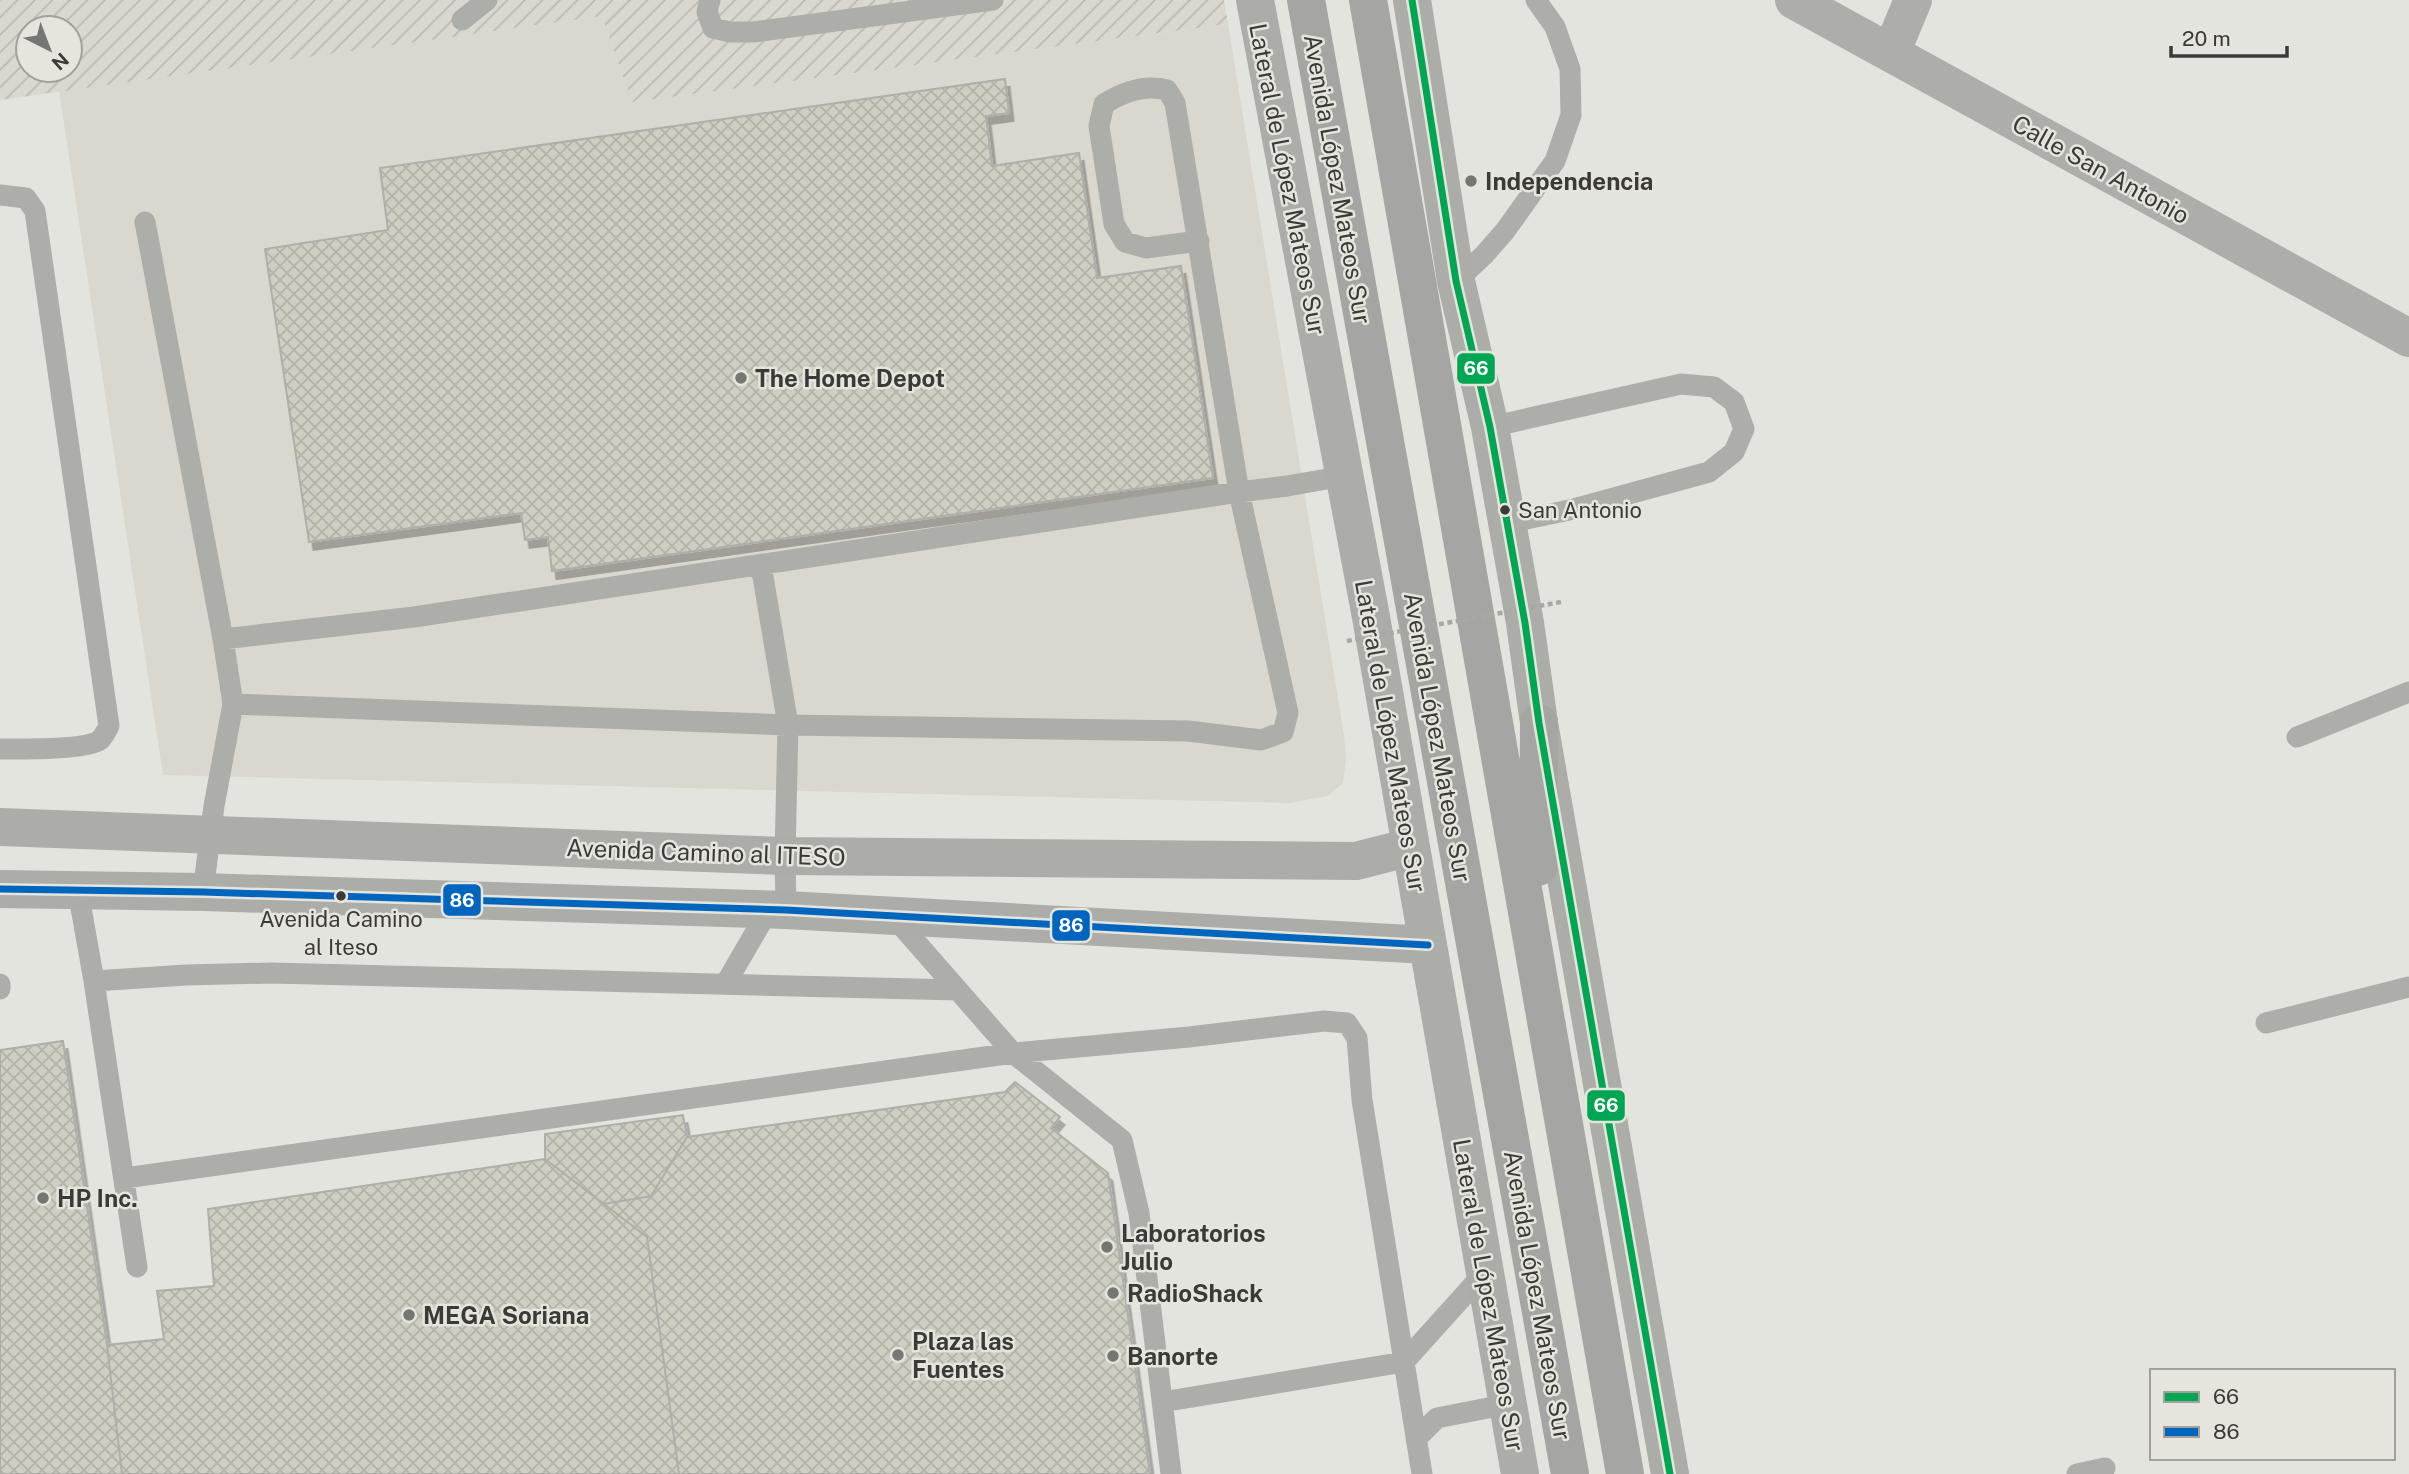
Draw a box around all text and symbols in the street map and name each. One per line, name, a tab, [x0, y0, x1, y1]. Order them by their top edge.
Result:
north arrow	[14, 14, 84, 84]
scale bar	[2171, 14, 2286, 58]
street label: Lateral de López Mateos Sur	[1244, 21, 1332, 337]
text: 20 m	[2182, 26, 2231, 51]
street label: Avenida López Mateos Sur	[1299, 32, 1377, 326]
text: N	[47, 48, 73, 75]
street label: Calle San Antonio	[2008, 109, 2194, 229]
place label: Independencia	[1485, 167, 1653, 195]
marker: Independencia	[1463, 173, 1479, 189]
line badge: 66	[1456, 352, 1496, 385]
text: 66	[1463, 357, 1489, 379]
place label: The Home Depot	[755, 364, 945, 392]
marker: The Home Depot	[733, 370, 749, 386]
place label: San Antonio	[1518, 497, 1642, 523]
marker: San Antonio	[1498, 503, 1512, 517]
street label: Lateral de López Mateos Sur	[1350, 578, 1432, 894]
street label: Avenida López Mateos Sur	[1399, 590, 1477, 884]
street label: Avenida Camino al ITESO	[566, 833, 846, 871]
line badge: 86	[442, 883, 482, 917]
marker: Avenida Camino al Iteso	[334, 889, 348, 903]
text: 86	[449, 889, 475, 911]
place label: Avenida Camino al Iteso	[259, 906, 423, 960]
line badge: 86	[1051, 909, 1091, 942]
text: 86	[1058, 914, 1084, 936]
line badge: 66	[1586, 1089, 1626, 1122]
text: 66	[1593, 1094, 1619, 1116]
street label: Lateral de López Mateos Sur	[1448, 1137, 1530, 1453]
street label: Avenida López Mateos Sur	[1499, 1148, 1577, 1442]
place label: HP Inc.	[57, 1184, 138, 1212]
marker: HP Inc.	[35, 1190, 51, 1206]
place label: Laboratorios Julio	[1121, 1219, 1266, 1275]
marker: Laboratorios Julio	[1099, 1239, 1115, 1255]
place label: RadioShack	[1127, 1279, 1263, 1307]
marker: RadioShack	[1105, 1285, 1121, 1301]
place label: MEGA Soriana	[423, 1301, 589, 1329]
marker: MEGA Soriana	[401, 1307, 417, 1323]
place label: Plaza las Fuentes	[912, 1327, 1014, 1383]
place label: Banorte	[1127, 1342, 1218, 1370]
marker: Plaza las Fuentes	[890, 1347, 906, 1363]
marker: Banorte	[1105, 1348, 1121, 1364]
legend	[2150, 1369, 2395, 1460]
text: 66	[2213, 1384, 2239, 1409]
text: 86	[2213, 1419, 2240, 1444]

